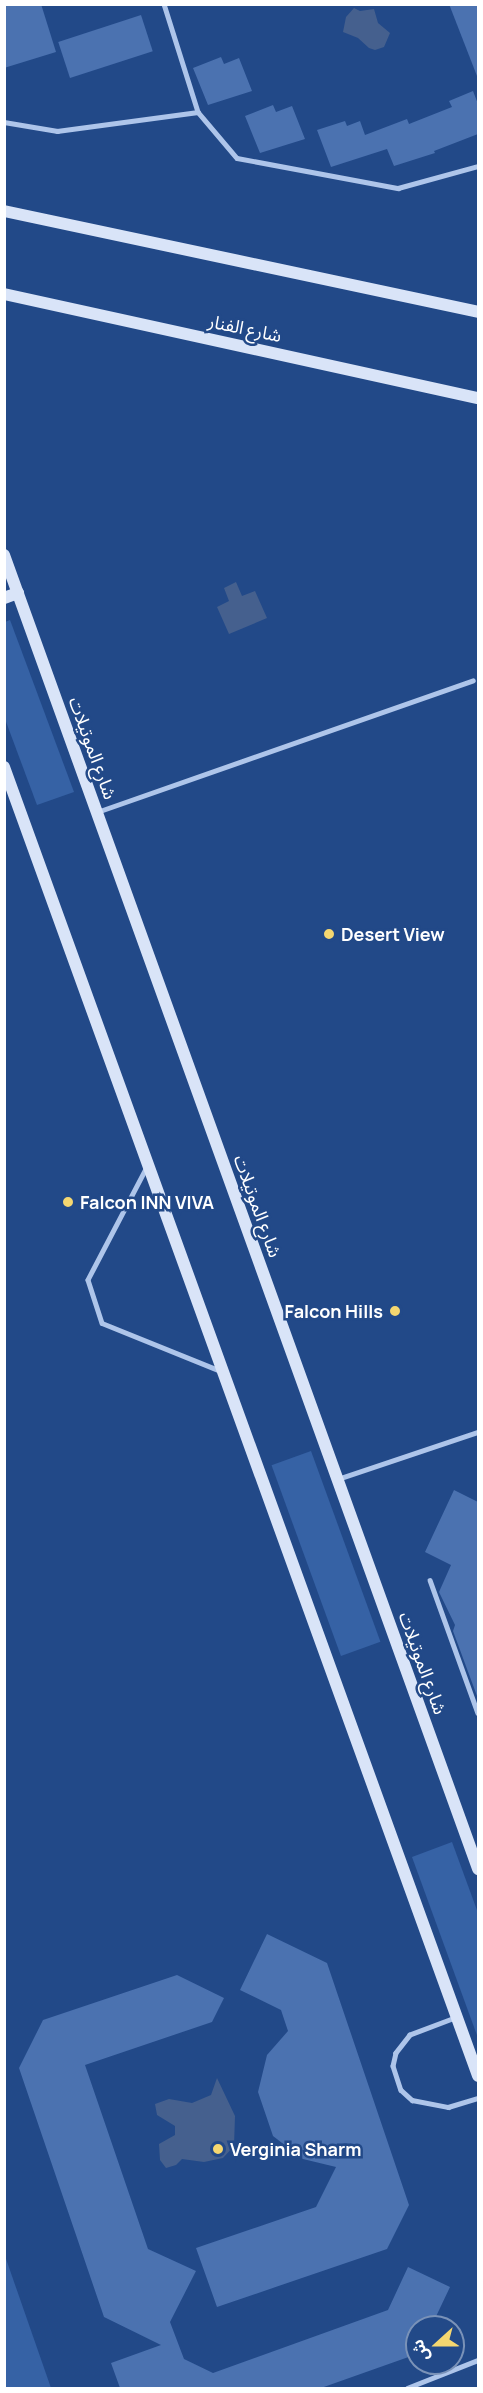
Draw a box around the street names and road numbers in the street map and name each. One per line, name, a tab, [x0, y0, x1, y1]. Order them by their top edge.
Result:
street label: شارع الفنار	[206, 310, 284, 346]
street label: شارع الموتيلات	[65, 694, 121, 802]
street label: شارع الموتيلات	[230, 1152, 286, 1260]
street label: شارع الموتيلات	[395, 1609, 451, 1717]

